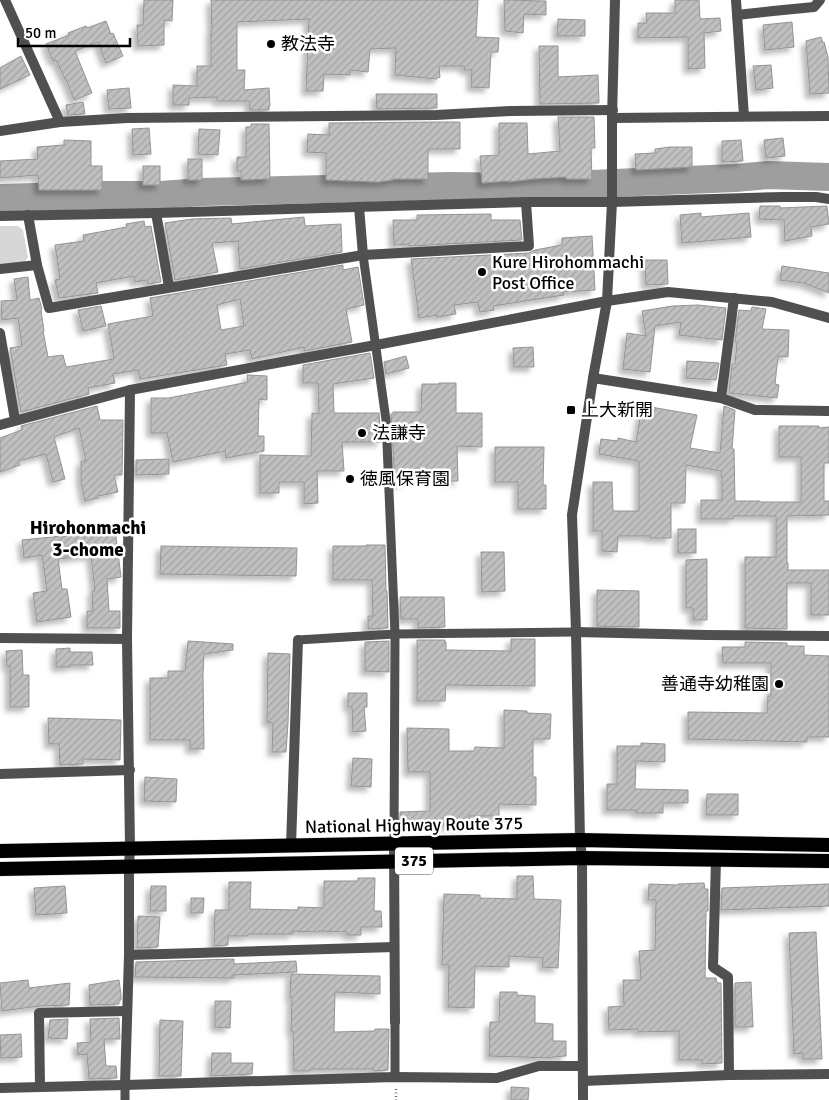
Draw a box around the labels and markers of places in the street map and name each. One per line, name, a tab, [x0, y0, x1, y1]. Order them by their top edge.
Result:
place label: 教法寺	[281, 33, 335, 55]
marker: 教法寺	[265, 38, 277, 50]
place label: Kure Hirohommachi Post Office	[492, 251, 644, 294]
marker: Kure Hirohommachi Post Office	[476, 266, 488, 278]
place label: 上大新開	[581, 399, 653, 421]
marker: 上大新開	[565, 404, 577, 416]
place label: 法謙寺	[372, 422, 426, 444]
marker: 法謙寺	[356, 427, 368, 439]
place label: 徳風保育園	[360, 468, 450, 490]
marker: 徳風保育園	[344, 473, 356, 485]
place label: 善通寺幼稚園	[661, 673, 769, 695]
marker: 善通寺幼稚園	[773, 678, 785, 690]

